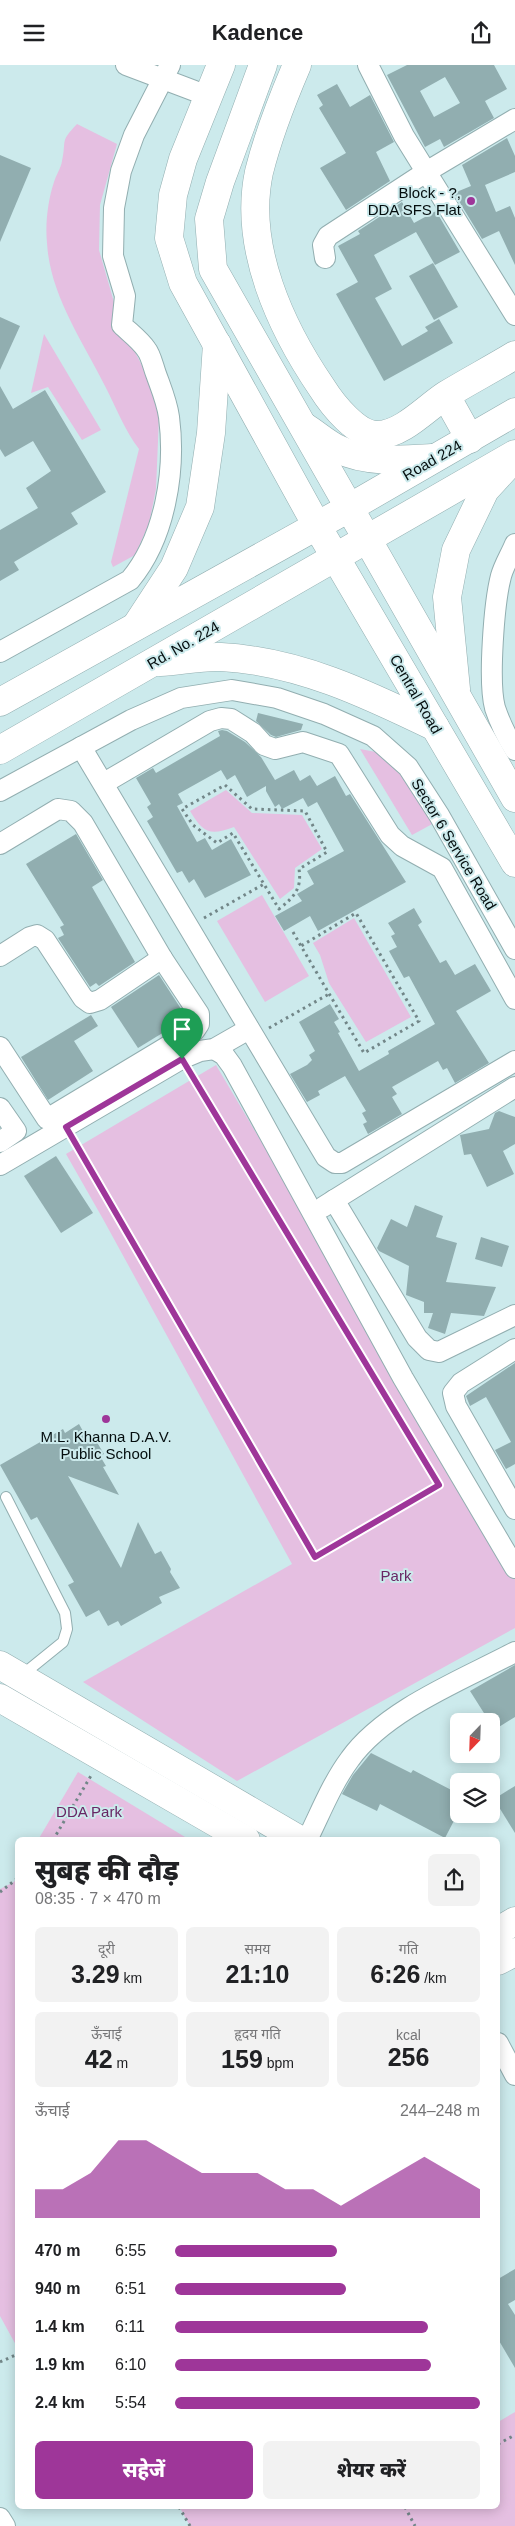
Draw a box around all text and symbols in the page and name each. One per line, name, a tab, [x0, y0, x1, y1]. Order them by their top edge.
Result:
icon: menu	[20, 19, 48, 47]
icon: share	[467, 19, 495, 47]
text: Kadence	[212, 20, 303, 45]
place label: Block - ?, DDA SFS Flat	[368, 184, 462, 218]
marker: Block - ?, DDA SFS Flat	[465, 195, 477, 207]
street label: Road 224	[400, 436, 464, 484]
street label: Rd. No. 224	[144, 618, 222, 672]
street label: Central Road	[387, 651, 445, 737]
street label: Sector 6 Service Road	[408, 775, 500, 913]
pin	[161, 1008, 203, 1059]
icon: arrive	[168, 1015, 196, 1043]
marker: M.L. Khanna D.A.V. Public School	[100, 1413, 112, 1425]
place label: M.L. Khanna D.A.V. Public School	[40, 1428, 172, 1462]
park label: Park	[381, 1567, 412, 1584]
north arrow	[450, 1713, 500, 1763]
map controls	[450, 1713, 500, 1823]
button: layers	[450, 1773, 500, 1823]
park label: DDA Park	[56, 1803, 122, 1820]
button: share	[428, 1854, 480, 1906]
text: सुबह की दौड़	[35, 1855, 179, 1886]
text: 08:35 · 7 × 470 m	[35, 1890, 161, 1907]
text: दूरी	[98, 1941, 115, 1957]
text: समय	[245, 1941, 270, 1957]
text: गति	[399, 1941, 418, 1957]
text: 3.29	[71, 1960, 120, 1988]
text: 21:10	[226, 1960, 289, 1988]
text: 6:26	[370, 1960, 420, 1988]
text: km	[120, 1970, 142, 1986]
text: /km	[420, 1970, 447, 1986]
text: ऊँचाई	[91, 2026, 122, 2042]
text: हृदय गति	[234, 2026, 281, 2042]
text: kcal	[396, 2027, 421, 2043]
text: 256	[388, 2043, 429, 2071]
text: 42	[85, 2045, 113, 2073]
text: 159	[221, 2045, 263, 2073]
text: m	[113, 2055, 128, 2071]
text: bpm	[263, 2055, 294, 2071]
text: ऊँचाई	[35, 2102, 70, 2119]
text: 244–248 m	[400, 2102, 480, 2119]
text: 470 m	[35, 2242, 80, 2259]
text: 6:55	[115, 2242, 146, 2259]
text: 940 m	[35, 2280, 80, 2297]
text: 6:51	[115, 2280, 146, 2297]
text: 1.4 km	[35, 2318, 85, 2335]
text: 6:11	[115, 2318, 145, 2335]
text: 1.9 km	[35, 2356, 85, 2373]
text: 6:10	[115, 2356, 146, 2373]
text: 2.4 km	[35, 2394, 85, 2411]
text: 5:54	[115, 2394, 146, 2411]
button: सहेजें	[35, 2441, 253, 2499]
button: शेयर करें	[263, 2441, 480, 2499]

